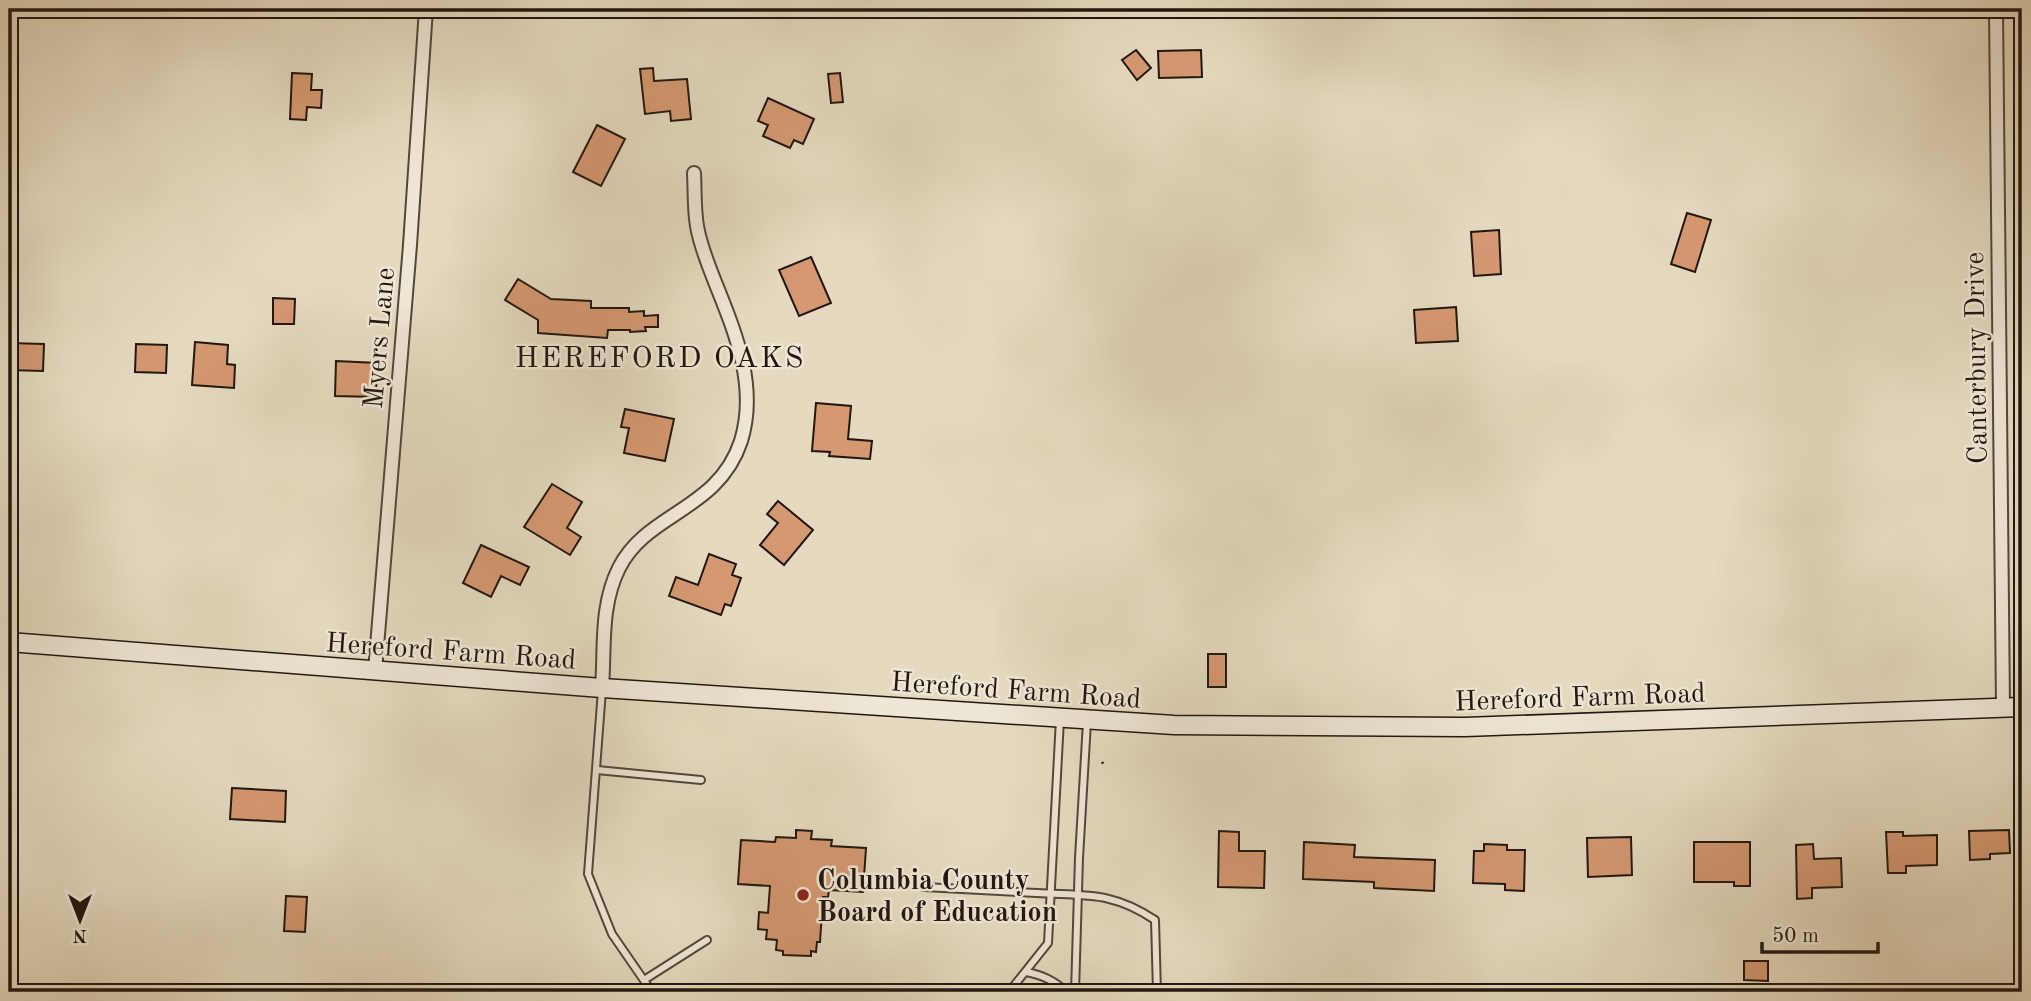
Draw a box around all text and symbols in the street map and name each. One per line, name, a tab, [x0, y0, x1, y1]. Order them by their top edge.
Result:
street label: Canterbury Drive	[1962, 251, 1994, 464]
street label: Myers Lane	[361, 266, 401, 410]
district label: HEREFORD OAKS	[515, 344, 805, 374]
street label: Hereford Farm Road	[324, 630, 577, 676]
street label: Hereford Farm Road	[889, 669, 1142, 715]
street label: Hereford Farm Road	[1454, 681, 1706, 717]
place label: Columbia County Board of Education	[817, 868, 1057, 928]
north arrow	[46, 886, 116, 956]
marker: Columbia County Board of Education	[795, 887, 811, 903]
scale bar	[1762, 910, 1877, 954]
text: N	[72, 925, 87, 944]
text: 50 m	[1772, 926, 1819, 947]

